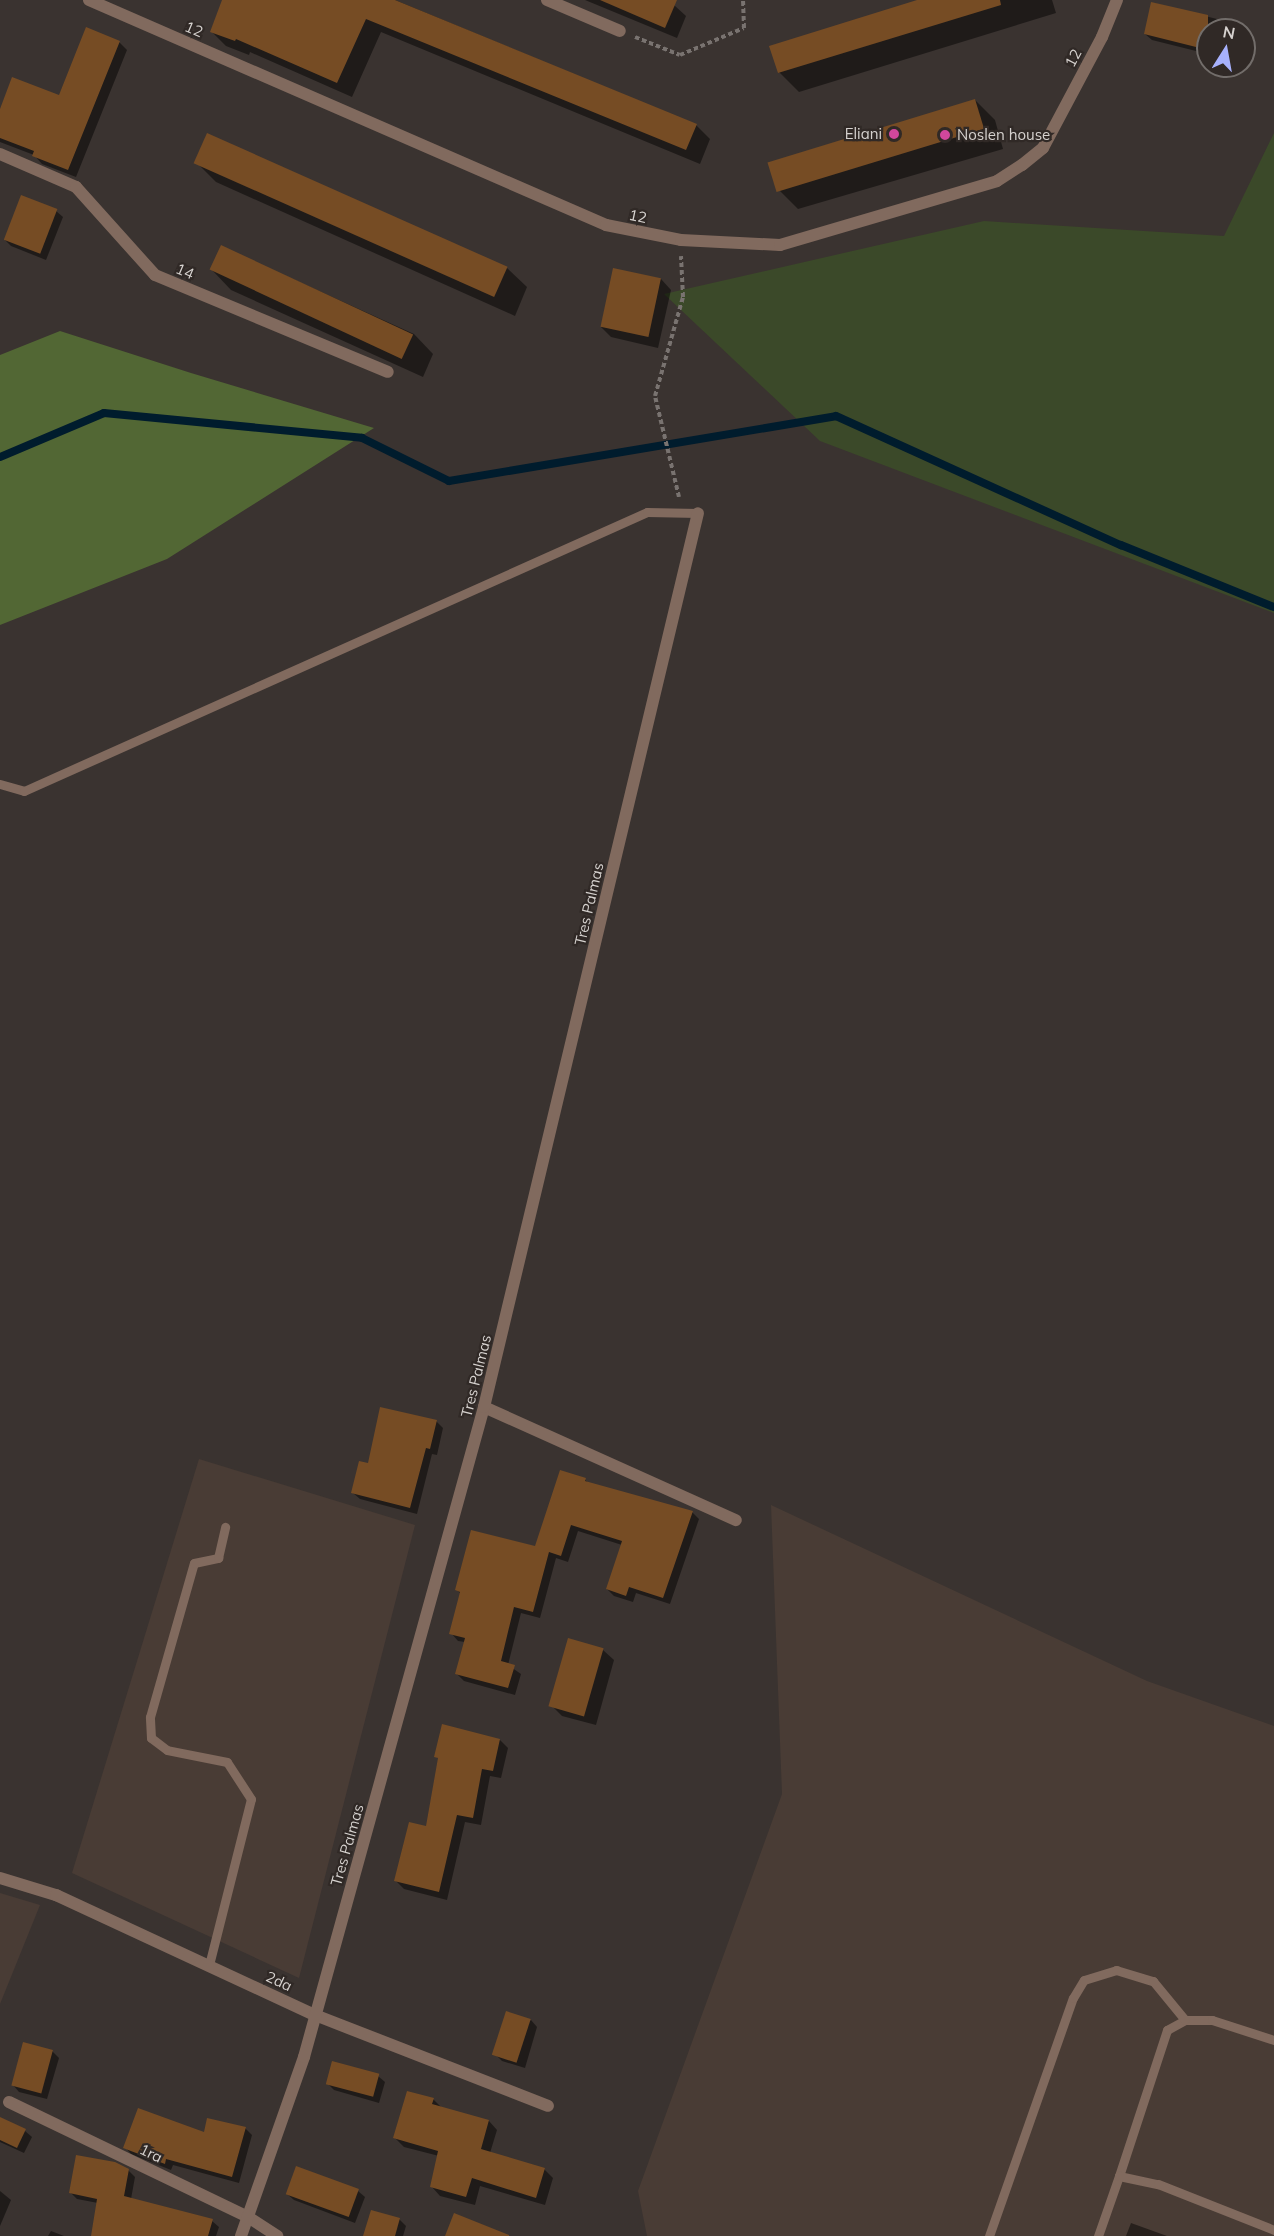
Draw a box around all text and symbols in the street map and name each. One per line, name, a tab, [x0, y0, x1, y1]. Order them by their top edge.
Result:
street label: 12	[182, 17, 206, 41]
north arrow	[1196, 18, 1256, 78]
text: N	[1221, 21, 1237, 43]
street label: 12	[1061, 46, 1085, 70]
place label: Eliani	[845, 125, 882, 143]
place label: Noslen house	[957, 126, 1050, 144]
marker: Eliani	[887, 127, 901, 141]
marker: Noslen house	[938, 128, 952, 142]
street label: 12	[627, 205, 649, 227]
street label: 14	[173, 259, 197, 283]
street label: Tres Palmas	[571, 861, 607, 947]
street label: Tres Palmas	[457, 1333, 495, 1419]
street label: Tres Palmas	[327, 1802, 367, 1888]
street label: 2da	[263, 1967, 295, 1995]
street label: 1ra	[137, 2140, 165, 2166]

